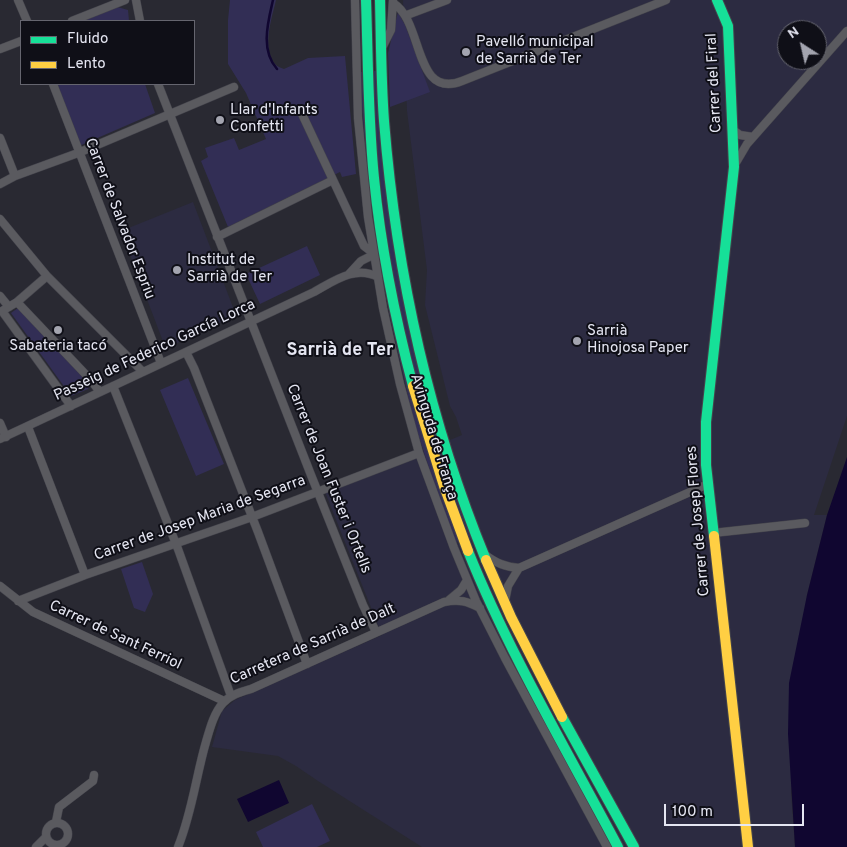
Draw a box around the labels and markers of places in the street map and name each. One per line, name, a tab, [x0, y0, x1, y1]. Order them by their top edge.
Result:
place label: Pavelló municipal de Sarrià de Ter	[476, 34, 594, 69]
marker: Pavelló municipal de Sarrià de Ter	[460, 46, 472, 58]
place label: Llar d'Infants Confetti	[230, 102, 318, 137]
marker: Llar d'Infants Confetti	[214, 114, 226, 126]
place label: Institut de Sarrià de Ter	[187, 252, 272, 287]
marker: Institut de Sarrià de Ter	[171, 264, 183, 276]
place label: Sarrià Hinojosa Paper	[587, 323, 689, 358]
marker: Sabateria tacó	[52, 324, 64, 336]
marker: Sarrià Hinojosa Paper	[571, 335, 583, 347]
place label: Sabateria tacó	[9, 338, 107, 356]

